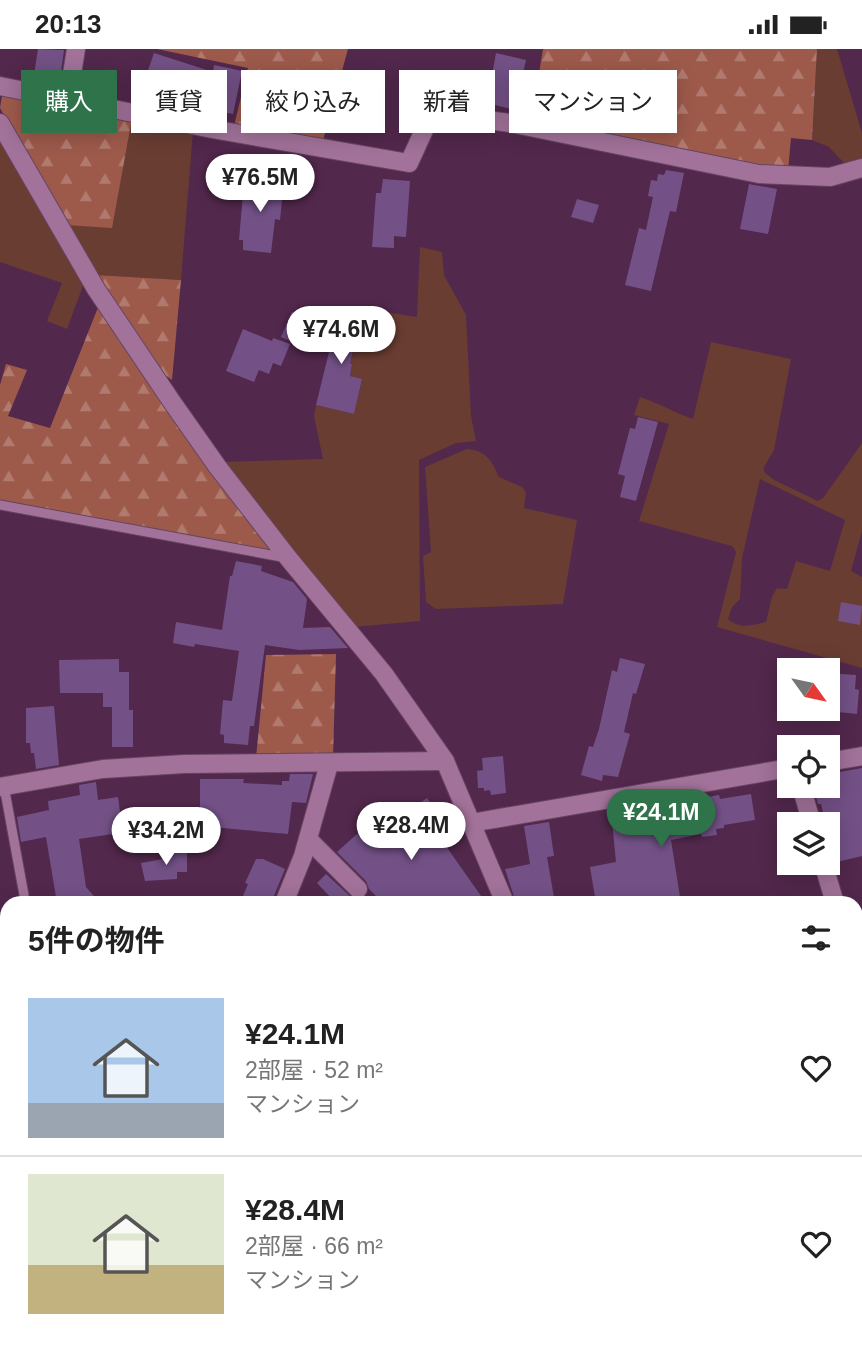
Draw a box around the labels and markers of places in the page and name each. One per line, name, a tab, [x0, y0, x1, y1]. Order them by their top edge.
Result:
pin: ¥76.5M	[203, 155, 317, 214]
pin: ¥74.6M	[284, 307, 398, 366]
pin: ¥24.1M	[604, 789, 718, 849]
pin: ¥28.4M	[354, 803, 468, 862]
pin: ¥34.2M	[109, 807, 223, 867]

